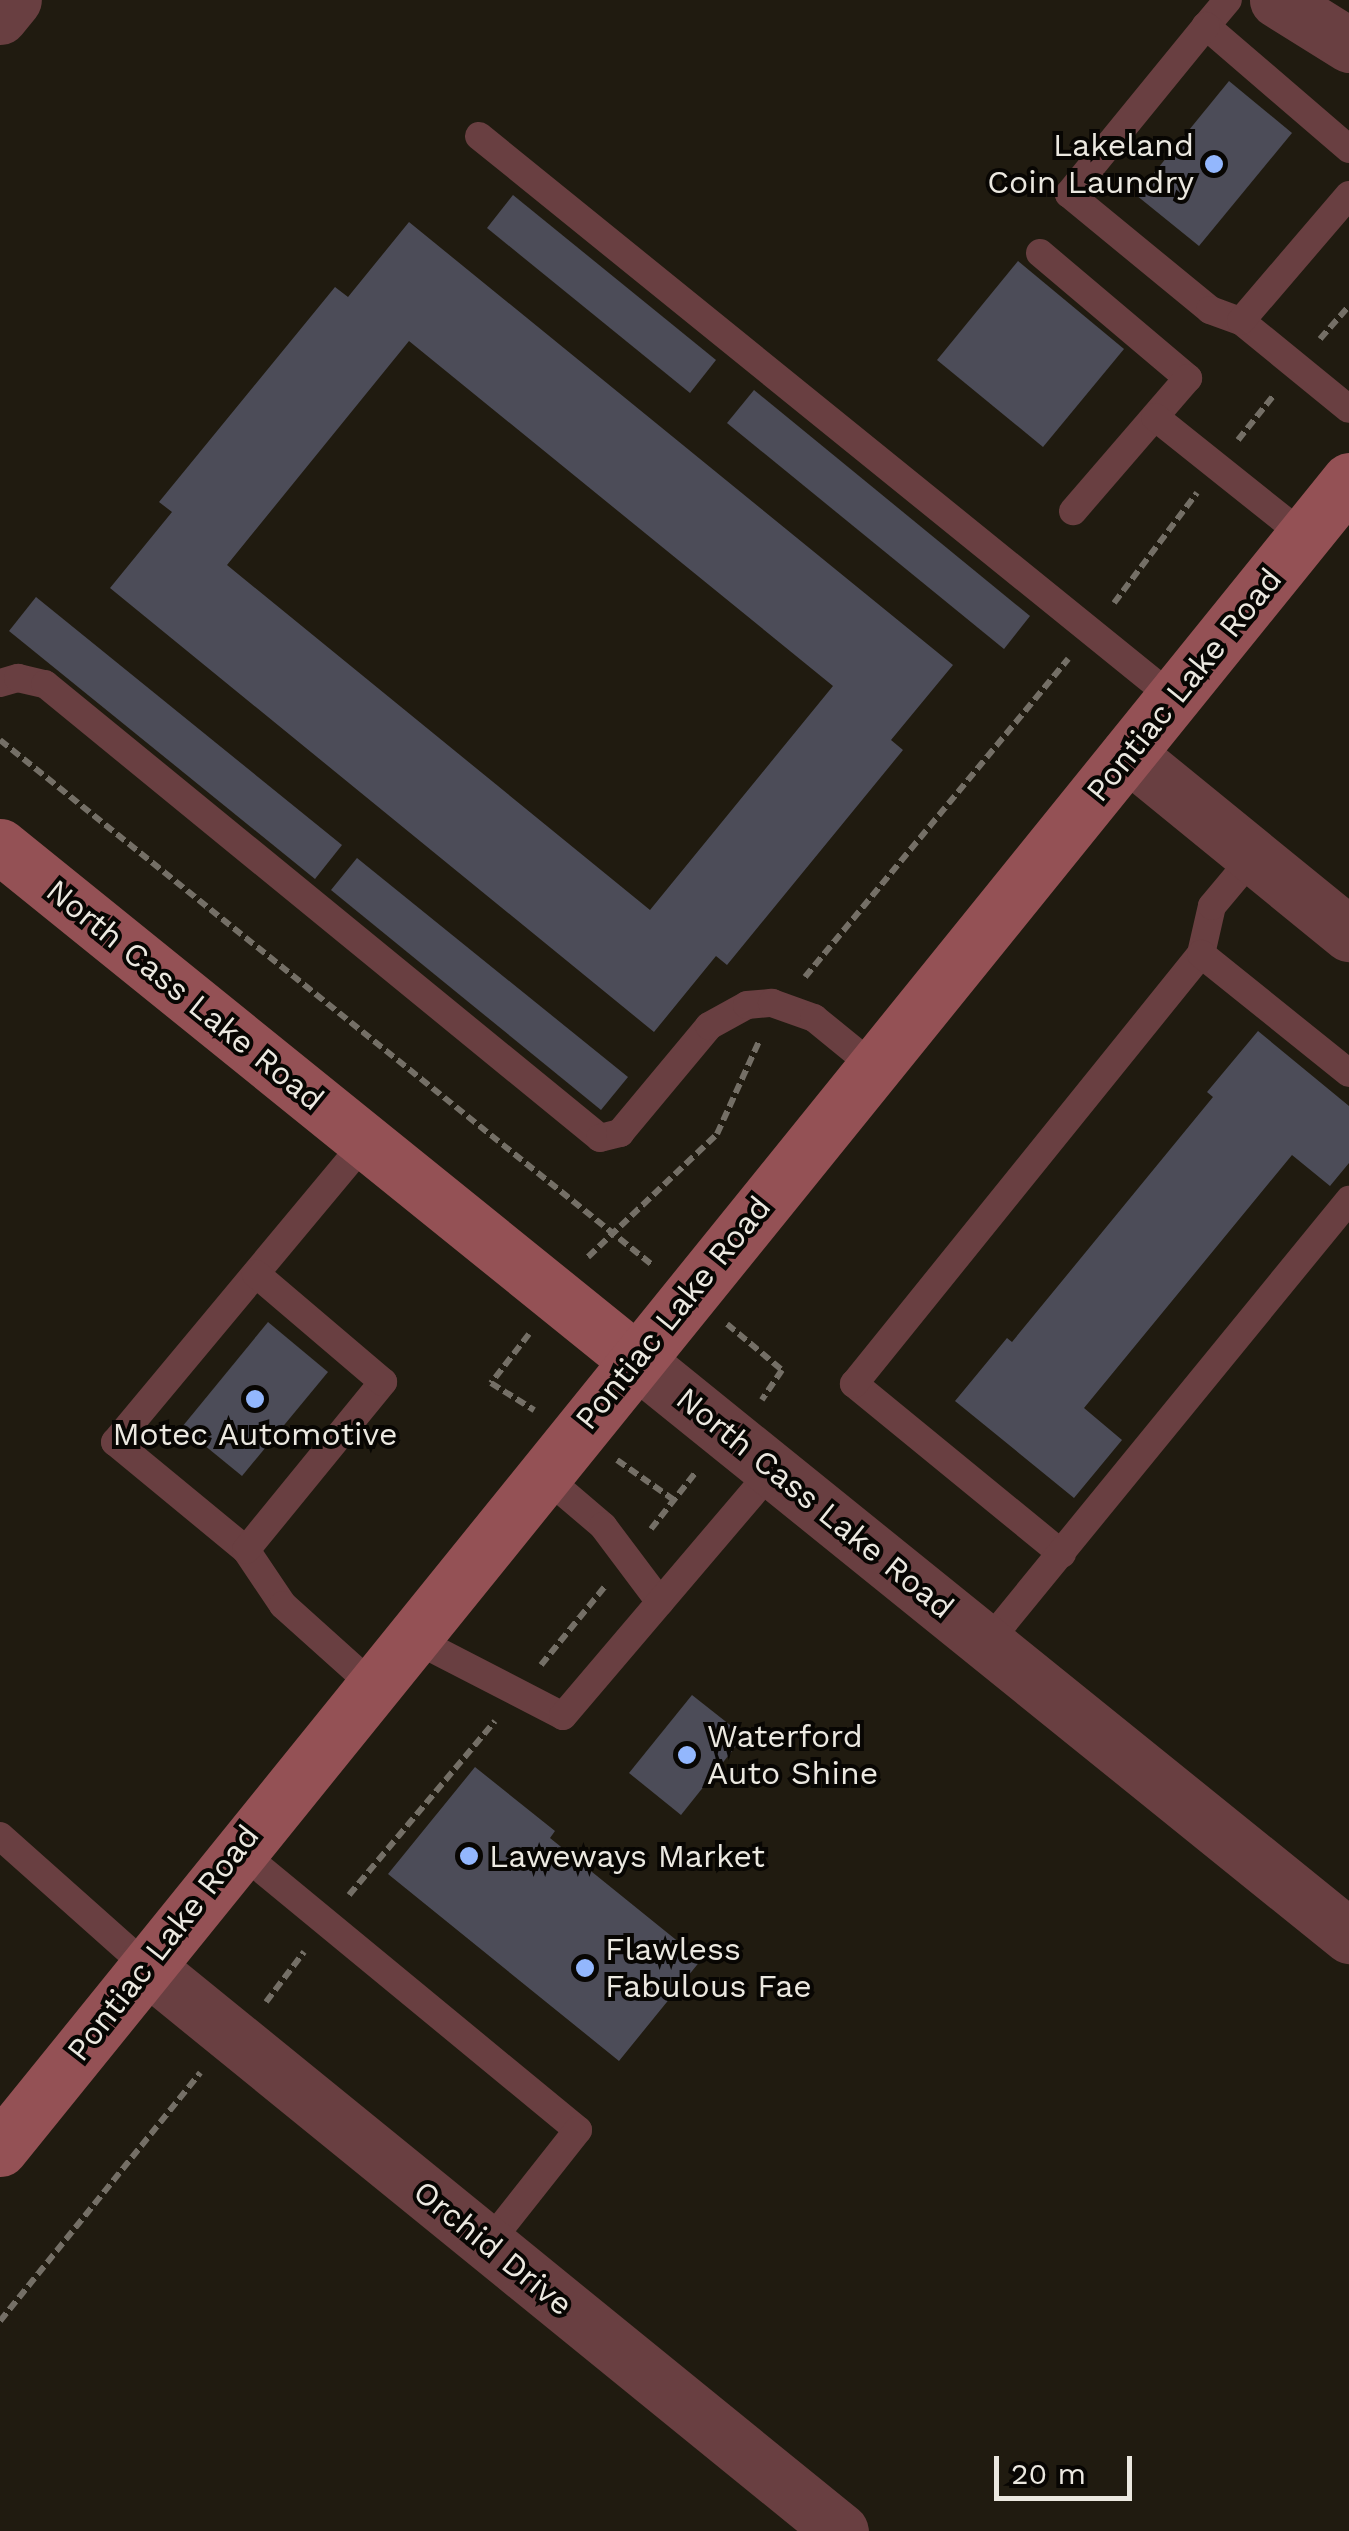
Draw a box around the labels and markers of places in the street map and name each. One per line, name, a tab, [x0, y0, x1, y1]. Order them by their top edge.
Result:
place label: Lakeland Coin Laundry	[987, 127, 1194, 202]
marker: Lakeland Coin Laundry	[1203, 153, 1225, 175]
marker: Motec Automotive	[244, 1388, 266, 1410]
place label: Motec Automotive	[112, 1415, 398, 1453]
place label: Waterford Auto Shine	[707, 1718, 878, 1793]
marker: Waterford Auto Shine	[676, 1744, 698, 1766]
place label: Laweways Market	[489, 1837, 765, 1875]
marker: Laweways Market	[458, 1845, 480, 1867]
place label: Flawless Fabulous Fae	[605, 1931, 812, 2006]
marker: Flawless Fabulous Fae	[574, 1957, 596, 1979]

